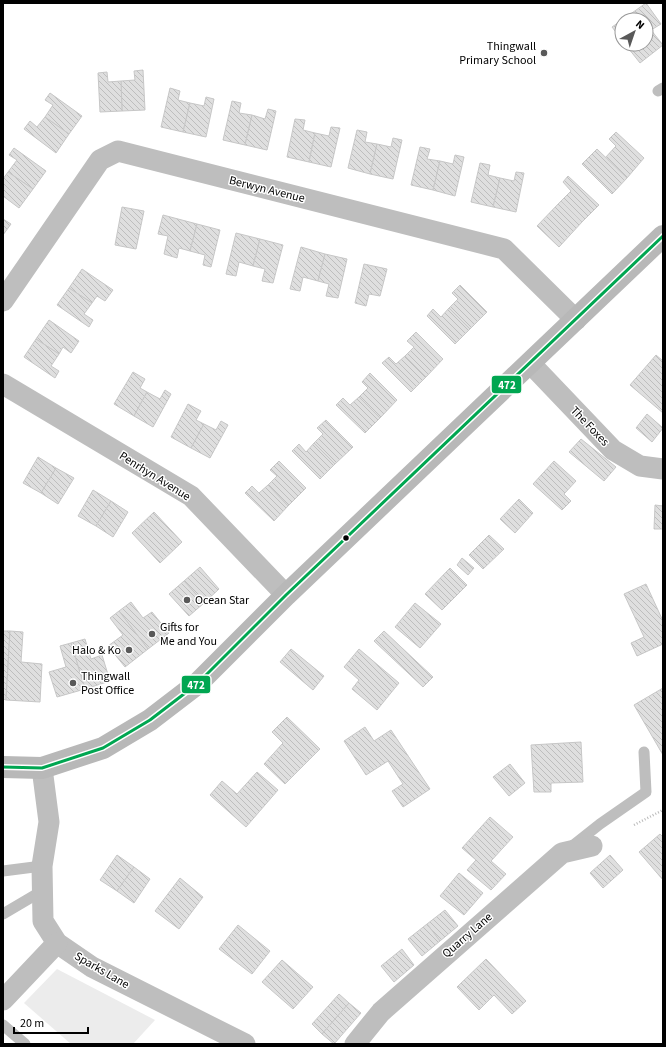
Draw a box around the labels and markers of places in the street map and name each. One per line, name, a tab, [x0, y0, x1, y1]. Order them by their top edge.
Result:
place label: Thingwall Primary School	[459, 38, 536, 69]
marker: Thingwall Primary School	[539, 48, 549, 58]
unlabelled marker	[341, 533, 351, 543]
place label: Ocean Star	[195, 592, 250, 609]
marker: Ocean Star	[182, 595, 192, 605]
place label: Gifts for Me and You	[160, 619, 217, 650]
marker: Gifts for Me and You	[147, 629, 157, 639]
place label: Halo & Ko	[72, 642, 121, 659]
marker: Halo & Ko	[124, 645, 134, 655]
place label: Thingwall Post Office	[81, 668, 134, 699]
marker: Thingwall Post Office	[68, 678, 78, 688]

